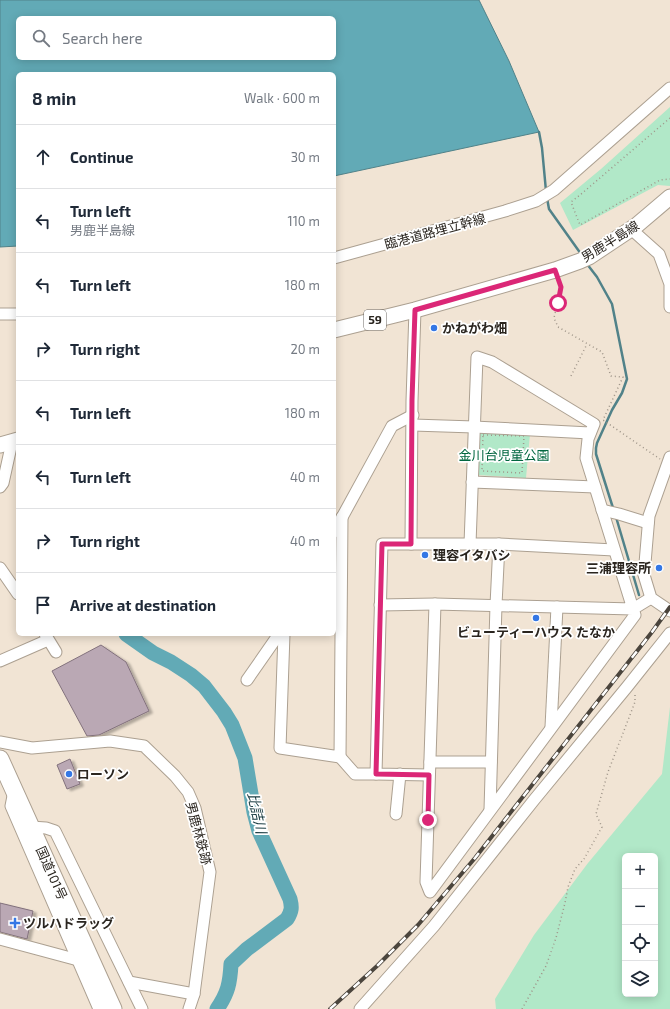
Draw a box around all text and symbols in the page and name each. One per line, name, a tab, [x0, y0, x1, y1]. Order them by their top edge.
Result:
search box	[16, 16, 336, 60]
icon: search	[30, 27, 52, 49]
text: Search here	[62, 29, 143, 47]
text: 8 min	[32, 88, 76, 108]
text: Walk · 600 m	[244, 90, 320, 106]
icon: ahead	[32, 146, 54, 168]
text: Continue	[70, 148, 133, 166]
text: 30 m	[291, 149, 320, 165]
text: Turn left	[70, 202, 131, 220]
icon: left	[32, 210, 54, 232]
street label: 臨港道路埋立幹線	[383, 210, 487, 252]
text: 110 m	[288, 213, 320, 229]
street label: 男鹿半島線	[578, 217, 642, 265]
text: 男鹿半島線	[70, 222, 135, 238]
icon: left	[32, 274, 54, 296]
text: Turn left	[70, 276, 131, 294]
text: 180 m	[285, 277, 320, 293]
route start	[549, 294, 567, 312]
road number: 59	[364, 310, 386, 330]
place label: かねがわ畑	[442, 320, 507, 336]
marker: かねがわ畑	[429, 323, 439, 333]
icon: right	[32, 338, 54, 360]
text: Turn right	[70, 340, 140, 358]
text: 20 m	[291, 341, 320, 357]
icon: left	[32, 402, 54, 424]
text: Turn left	[70, 404, 131, 422]
text: 180 m	[285, 405, 320, 421]
park label: 金川台児童公園	[458, 447, 550, 463]
icon: left	[32, 466, 54, 488]
text: Turn left	[70, 468, 131, 486]
text: 40 m	[290, 469, 320, 485]
icon: right	[32, 530, 54, 552]
text: Turn right	[70, 532, 140, 550]
text: 40 m	[290, 533, 320, 549]
place label: 理容イタバシ	[433, 547, 510, 563]
marker: 理容イタバシ	[420, 550, 430, 560]
place label: 三浦理容所	[586, 560, 651, 576]
marker: 三浦理容所	[654, 563, 664, 573]
icon: arrive	[32, 594, 54, 616]
text: Arrive at destination	[70, 596, 216, 614]
marker: ビューティーハウス たなか	[531, 613, 541, 623]
place label: ビューティーハウス たなか	[457, 624, 615, 640]
place label: ローソン	[77, 766, 129, 782]
marker: ローソン	[64, 769, 74, 779]
water label: 比詰川	[244, 791, 271, 837]
street label: 男鹿林鉄跡	[183, 800, 215, 866]
route end	[419, 811, 437, 829]
street label: 国道101号	[33, 844, 71, 902]
map controls	[622, 853, 658, 997]
button: +	[622, 853, 658, 889]
button: −	[622, 889, 658, 925]
place label: ツルハドラッグ	[23, 915, 114, 931]
marker: ツルハドラッグ	[10, 918, 20, 928]
button: locate	[622, 925, 658, 961]
button: layers	[622, 961, 658, 997]

